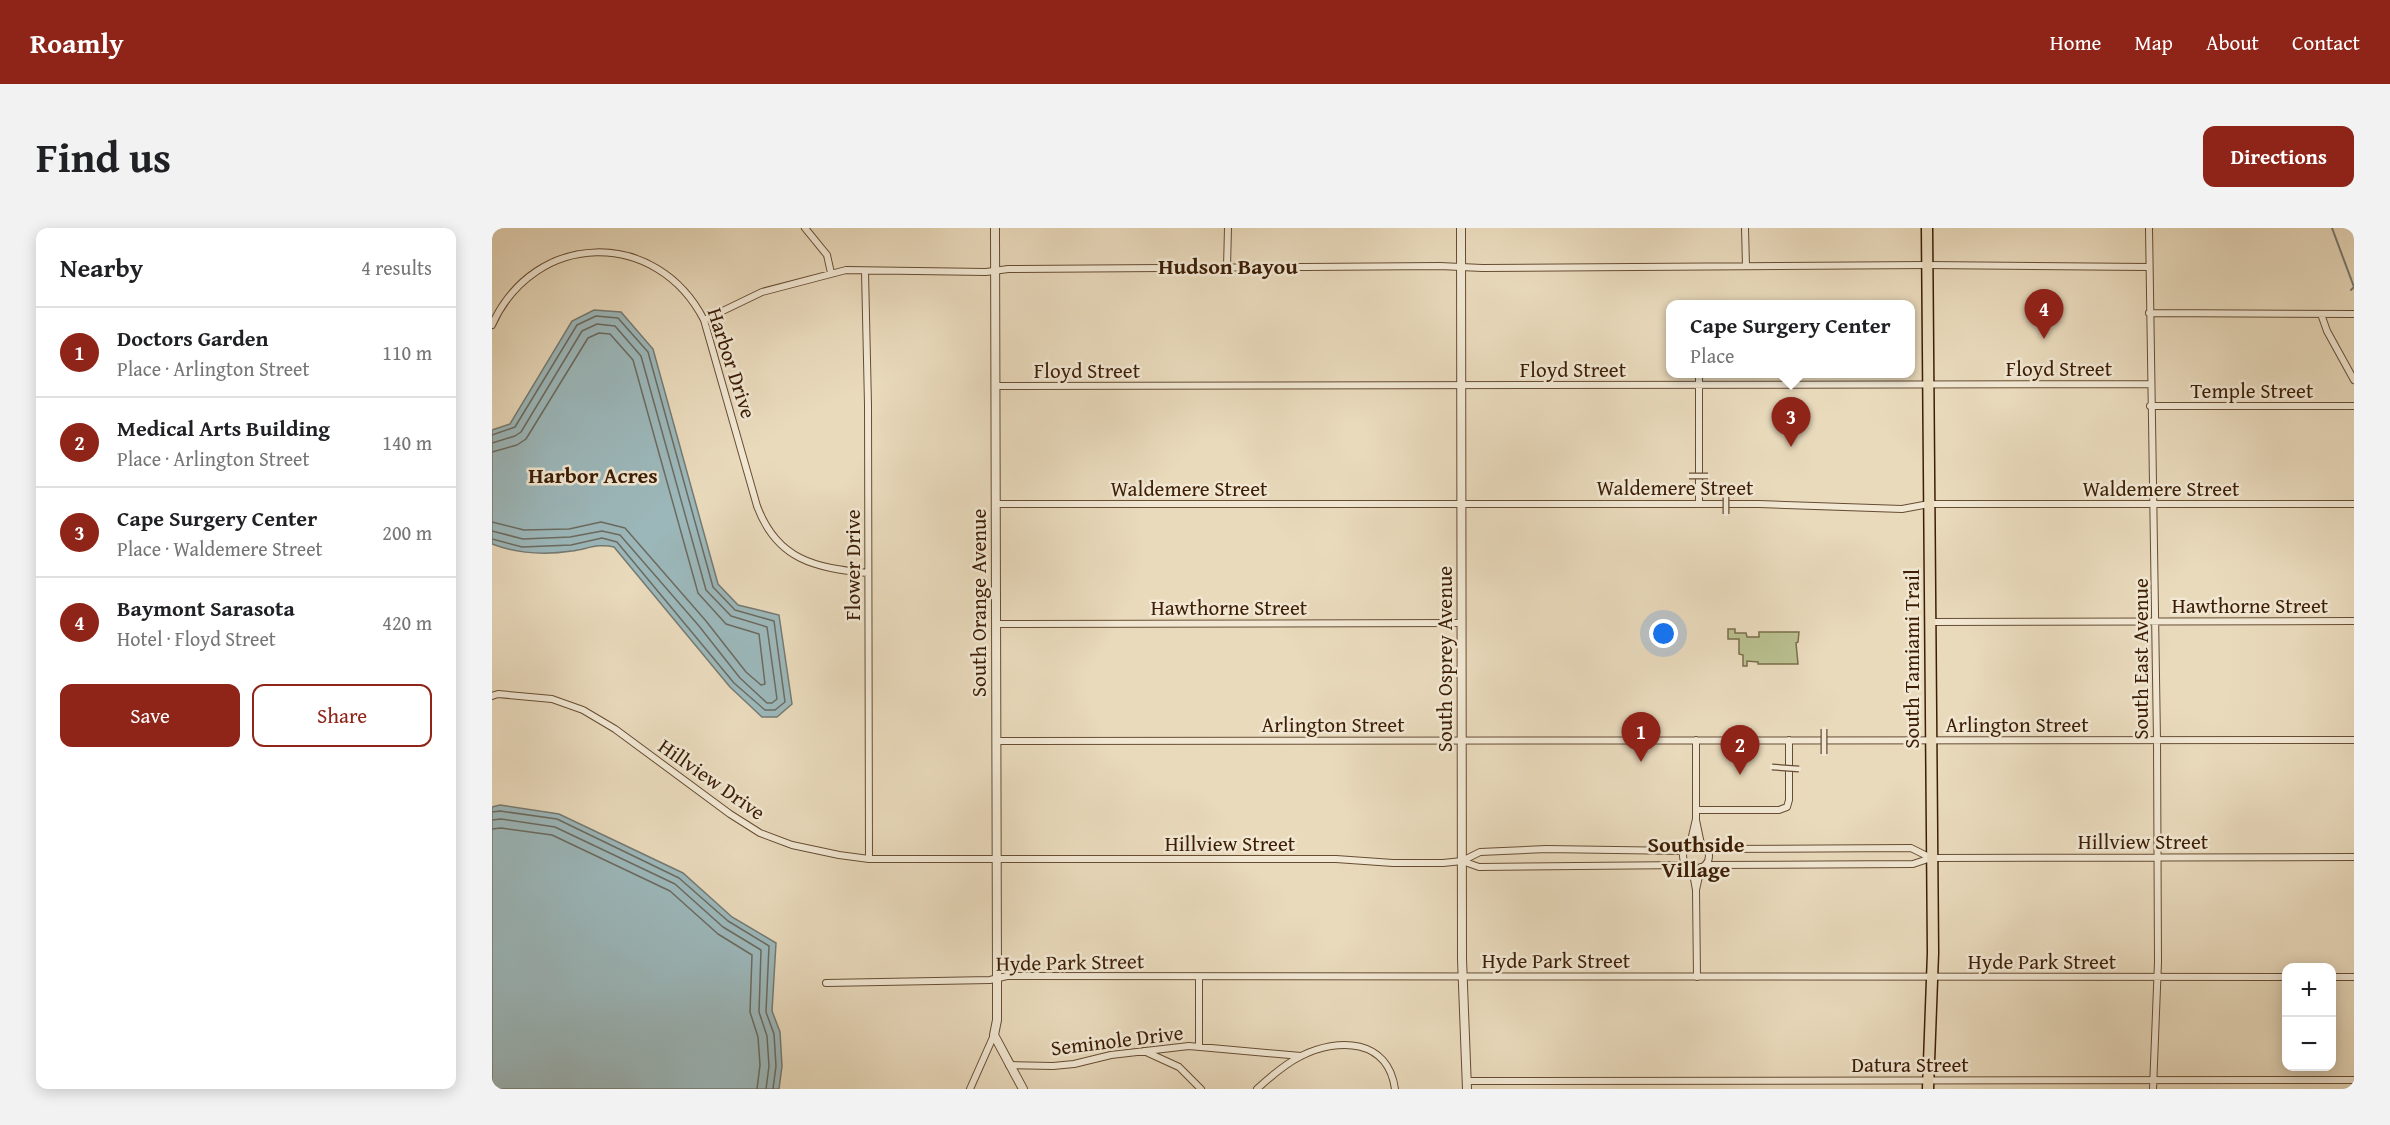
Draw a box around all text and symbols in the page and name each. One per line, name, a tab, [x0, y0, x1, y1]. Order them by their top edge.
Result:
text: Roamly	[30, 22, 124, 63]
text: Home	[2050, 27, 2101, 58]
text: Map	[2134, 27, 2173, 58]
text: About	[2206, 27, 2259, 58]
text: Contact	[2292, 27, 2360, 58]
text: Find us	[36, 126, 171, 187]
button: Directions	[2203, 126, 2354, 187]
text: Nearby	[60, 248, 143, 287]
district label: Hudson Bayou	[1158, 250, 1298, 282]
text: 4 results	[361, 253, 432, 282]
pin: 4	[2024, 290, 2064, 339]
popup	[1666, 300, 1915, 378]
street label: Harbor Drive	[700, 304, 764, 422]
text: Cape Surgery Center	[1690, 309, 1891, 341]
text: Doctors Garden	[117, 322, 269, 354]
text: 1	[74, 338, 85, 367]
text: 110 m	[382, 338, 432, 367]
text: Place	[1690, 341, 1734, 370]
street label: Floyd Street	[2006, 353, 2113, 384]
text: Place · Arlington Street	[117, 354, 309, 383]
street label: Floyd Street	[1520, 354, 1627, 385]
street label: Floyd Street	[1034, 355, 1141, 386]
street label: Temple Street	[2191, 375, 2314, 406]
pin: 3	[1772, 398, 1810, 447]
text: Medical Arts Building	[117, 412, 330, 444]
text: 2	[74, 428, 85, 457]
text: 140 m	[382, 428, 432, 457]
text: Place · Arlington Street	[117, 444, 309, 473]
district label: Harbor Acres	[528, 459, 658, 491]
street label: Waldemere Street	[1597, 472, 1754, 503]
street label: Waldemere Street	[1111, 473, 1268, 504]
street label: Waldemere Street	[2083, 473, 2240, 504]
text: Cape Surgery Center	[117, 502, 317, 534]
street label: Flower Drive	[837, 509, 868, 621]
street label: South Orange Avenue	[963, 509, 994, 697]
text: 3	[74, 518, 85, 547]
text: 200 m	[382, 518, 432, 547]
text: Place · Waldemere Street	[117, 534, 323, 563]
street label: South Osprey Avenue	[1429, 566, 1460, 752]
street label: South Tamiami Trail	[1896, 569, 1927, 749]
street label: South East Avenue	[2125, 578, 2156, 740]
street label: Hawthorne Street	[2172, 590, 2329, 621]
text: Baymont Sarasota	[117, 592, 295, 624]
street label: Hawthorne Street	[1151, 592, 1308, 623]
text: 4	[74, 608, 85, 637]
text: 420 m	[382, 608, 432, 637]
your location	[1649, 619, 1678, 648]
text: Hotel · Floyd Street	[117, 624, 276, 653]
button: Save	[60, 684, 240, 747]
button: Share	[252, 684, 432, 747]
street label: Arlington Street	[1261, 709, 1405, 740]
street label: Arlington Street	[1945, 709, 2089, 740]
pin: 1	[1622, 712, 1660, 762]
pin: 2	[1720, 726, 1760, 775]
street label: Hillview Drive	[652, 731, 772, 827]
street label: Hillview Street	[2078, 826, 2209, 857]
street label: Hillview Street	[1165, 828, 1296, 859]
district label: Southside Village	[1648, 828, 1745, 885]
street label: Hyde Park Street	[996, 945, 1145, 979]
street label: Hyde Park Street	[1482, 945, 1631, 976]
street label: Hyde Park Street	[1968, 946, 2117, 977]
map controls	[2282, 963, 2336, 1071]
button: +	[2282, 963, 2336, 1017]
street label: Seminole Drive	[1049, 1016, 1185, 1063]
button: −	[2282, 1017, 2336, 1071]
street label: Datura Street	[1851, 1049, 1969, 1080]

